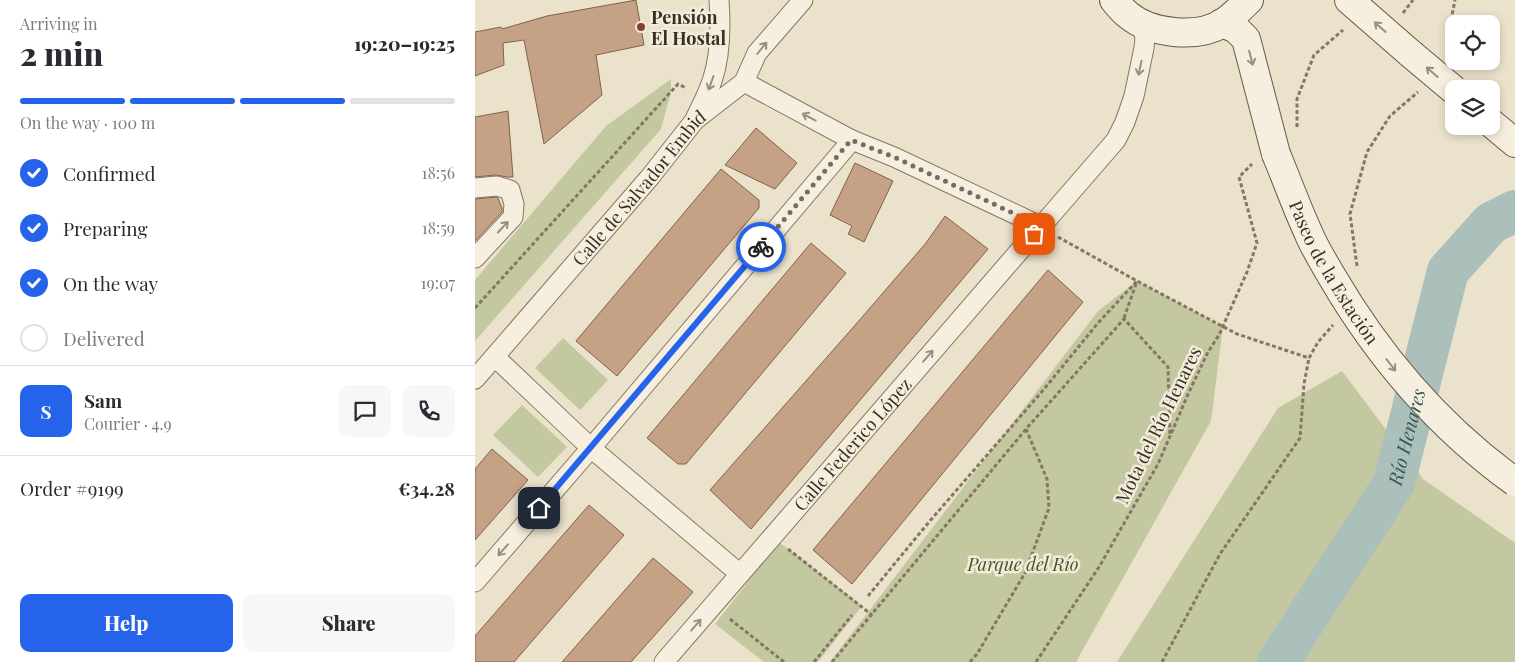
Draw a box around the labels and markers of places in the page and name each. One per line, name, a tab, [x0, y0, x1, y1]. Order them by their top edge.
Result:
place label: Pensión El Hostal	[651, 5, 726, 50]
marker: Pensión El Hostal	[635, 21, 647, 33]
pin	[1013, 213, 1055, 255]
pin	[518, 487, 560, 529]

